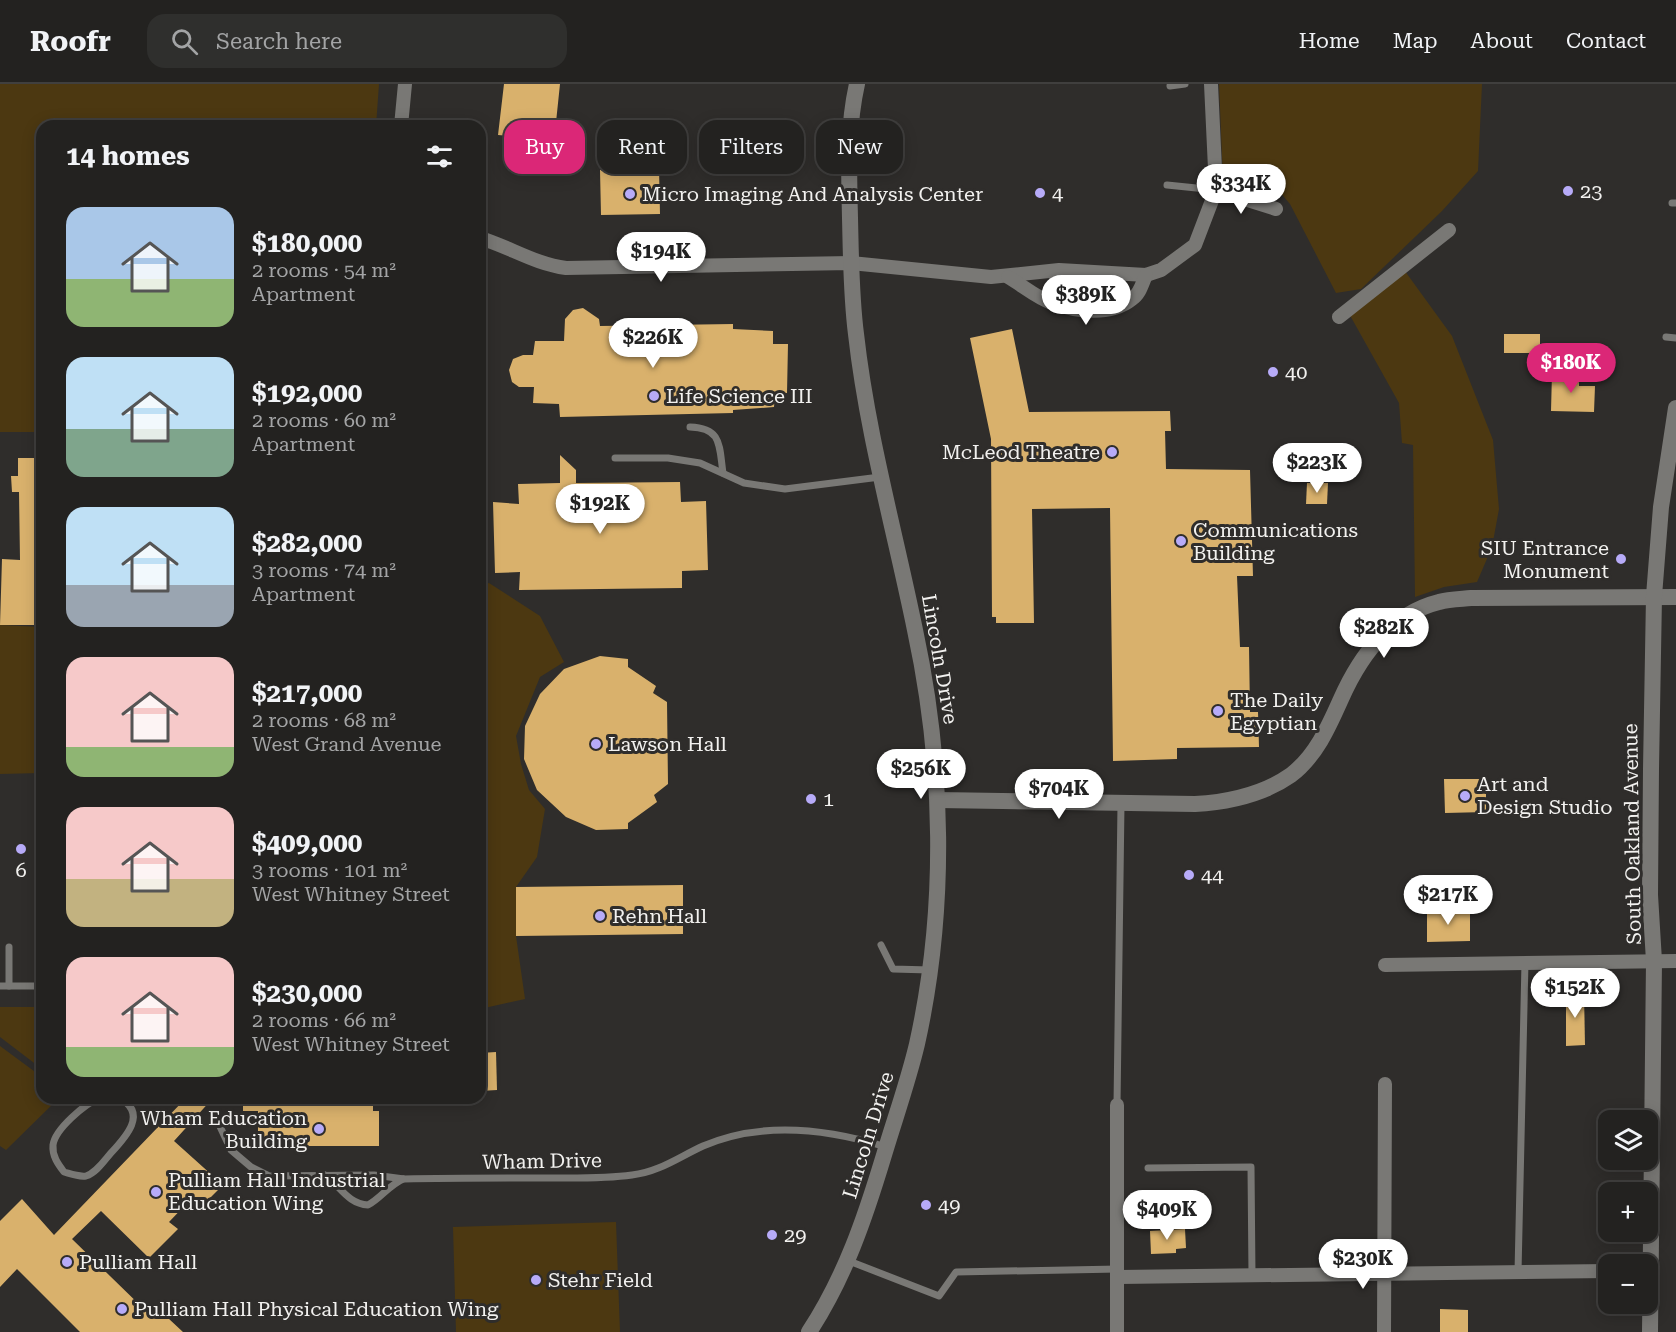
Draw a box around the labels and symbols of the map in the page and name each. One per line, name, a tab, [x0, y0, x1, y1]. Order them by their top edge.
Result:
pin: $334K	[1199, 164, 1283, 215]
place label: 23	[1580, 179, 1602, 203]
place label: 4	[1052, 181, 1064, 205]
place label: Micro Imaging And Analysis Center	[642, 182, 983, 206]
marker: 23	[1561, 184, 1575, 198]
marker: 4	[1033, 186, 1047, 200]
marker: Micro Imaging And Analysis Center	[623, 187, 637, 201]
pin: $194K	[619, 232, 703, 283]
pin: $389K	[1044, 275, 1128, 326]
pin: $226K	[611, 318, 695, 369]
pin: $180K	[1529, 343, 1613, 394]
place label: 40	[1285, 360, 1307, 384]
marker: 40	[1266, 365, 1280, 379]
place label: Life Science III	[666, 384, 812, 408]
marker: Life Science III	[647, 389, 661, 403]
place label: McLeod Theatre	[942, 440, 1100, 464]
pin: $223K	[1275, 443, 1359, 494]
marker: McLeod Theatre	[1105, 445, 1119, 459]
pin: $192K	[558, 484, 642, 535]
place label: Communications Building	[1193, 518, 1358, 565]
marker: Communications Building	[1174, 534, 1188, 548]
place label: SIU Entrance Monument	[1481, 536, 1610, 583]
marker: SIU Entrance Monument	[1614, 552, 1628, 566]
street label: Lincoln Drive	[917, 592, 963, 726]
pin: $282K	[1342, 608, 1426, 659]
place label: The Daily Egyptian	[1230, 688, 1323, 735]
marker: The Daily Egyptian	[1211, 704, 1225, 718]
street label: South Oakland Avenue	[1618, 723, 1646, 945]
place label: Lawson Hall	[608, 732, 727, 756]
marker: Lawson Hall	[589, 737, 603, 751]
pin: $256K	[879, 749, 963, 800]
pin: $704K	[1017, 769, 1101, 820]
place label: Art and Design Studio	[1477, 772, 1613, 819]
place label: 1	[823, 787, 834, 811]
marker: Art and Design Studio	[1458, 789, 1472, 803]
marker: 1	[804, 792, 818, 806]
marker: 6	[14, 842, 28, 856]
place label: 6	[15, 858, 27, 882]
place label: 44	[1201, 863, 1224, 887]
marker: 44	[1182, 868, 1196, 882]
pin: $217K	[1406, 875, 1490, 926]
place label: Rehn Hall	[612, 904, 707, 928]
marker: Rehn Hall	[593, 909, 607, 923]
pin: $152K	[1533, 968, 1617, 1019]
street label: Lincoln Drive	[837, 1069, 899, 1201]
place label: Wham Education Building	[140, 1106, 308, 1153]
marker: Wham Education Building	[312, 1122, 326, 1136]
street label: Wham Drive	[482, 1148, 602, 1174]
place label: Pulliam Hall Industrial Education Wing	[168, 1168, 385, 1215]
marker: Pulliam Hall Industrial Education Wing	[149, 1185, 163, 1199]
pin: $409K	[1125, 1190, 1209, 1241]
place label: 49	[938, 1193, 960, 1217]
marker: 49	[919, 1198, 933, 1212]
place label: 29	[784, 1223, 806, 1247]
marker: 29	[765, 1228, 779, 1242]
pin: $230K	[1321, 1239, 1405, 1290]
place label: Pulliam Hall	[79, 1250, 197, 1274]
marker: Pulliam Hall	[60, 1255, 74, 1269]
place label: Stehr Field	[548, 1268, 653, 1292]
marker: Stehr Field	[529, 1273, 543, 1287]
place label: Pulliam Hall Physical Education Wing	[134, 1297, 499, 1321]
marker: Pulliam Hall Physical Education Wing	[115, 1302, 129, 1316]

